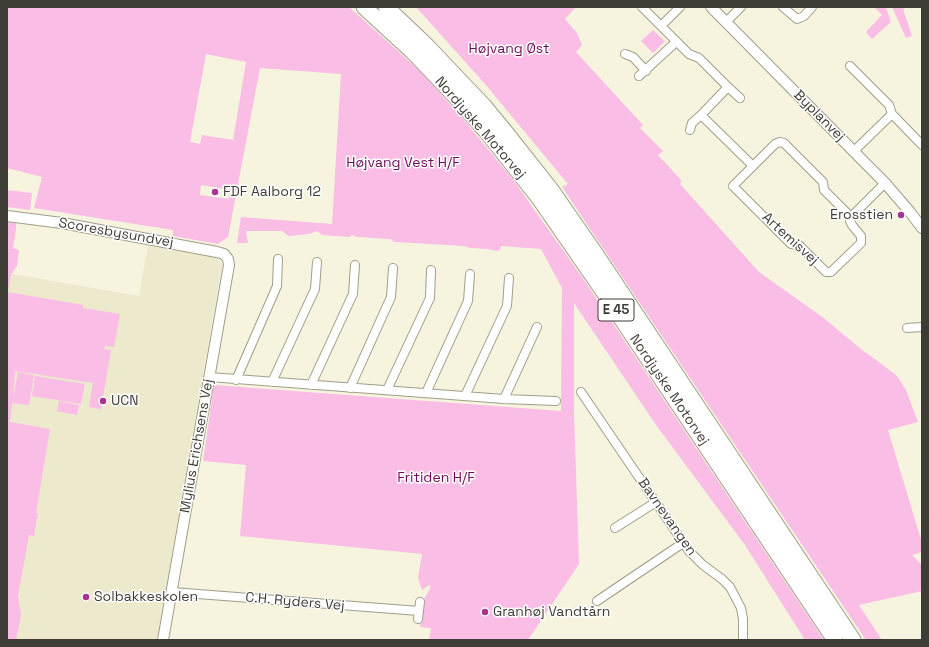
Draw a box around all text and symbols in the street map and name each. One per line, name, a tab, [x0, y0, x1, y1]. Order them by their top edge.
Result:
park label: Højvang Øst	[469, 41, 549, 57]
street label: Nordjyske Motorvej	[431, 73, 529, 183]
street label: Byplanvej	[790, 87, 848, 145]
park label: Højvang Vest H/F	[346, 155, 460, 171]
place label: FDF Aalborg 12	[223, 184, 321, 200]
marker: FDF Aalborg 12	[210, 187, 220, 197]
place label: Erosstien	[830, 207, 893, 223]
street label: Artemisvej	[758, 209, 822, 269]
marker: Erosstien	[896, 210, 906, 220]
street label: Scoresbysundvej	[57, 215, 175, 251]
road number: E 45	[598, 299, 634, 321]
street label: Nordjyske Motorvej	[626, 331, 712, 449]
street label: Mylius Erichsens Vej	[177, 378, 217, 514]
place label: UCN	[111, 393, 139, 409]
marker: UCN	[98, 396, 108, 406]
park label: Fritiden H/F	[397, 470, 475, 486]
street label: Bavnevangen	[634, 475, 700, 559]
place label: Solbakkeskolen	[94, 589, 198, 605]
street label: C.H. Ryders Vej	[245, 589, 345, 615]
marker: Solbakkeskolen	[81, 592, 91, 602]
place label: Granhøj Vandtårn	[493, 604, 610, 620]
marker: Granhøj Vandtårn	[480, 607, 490, 617]

